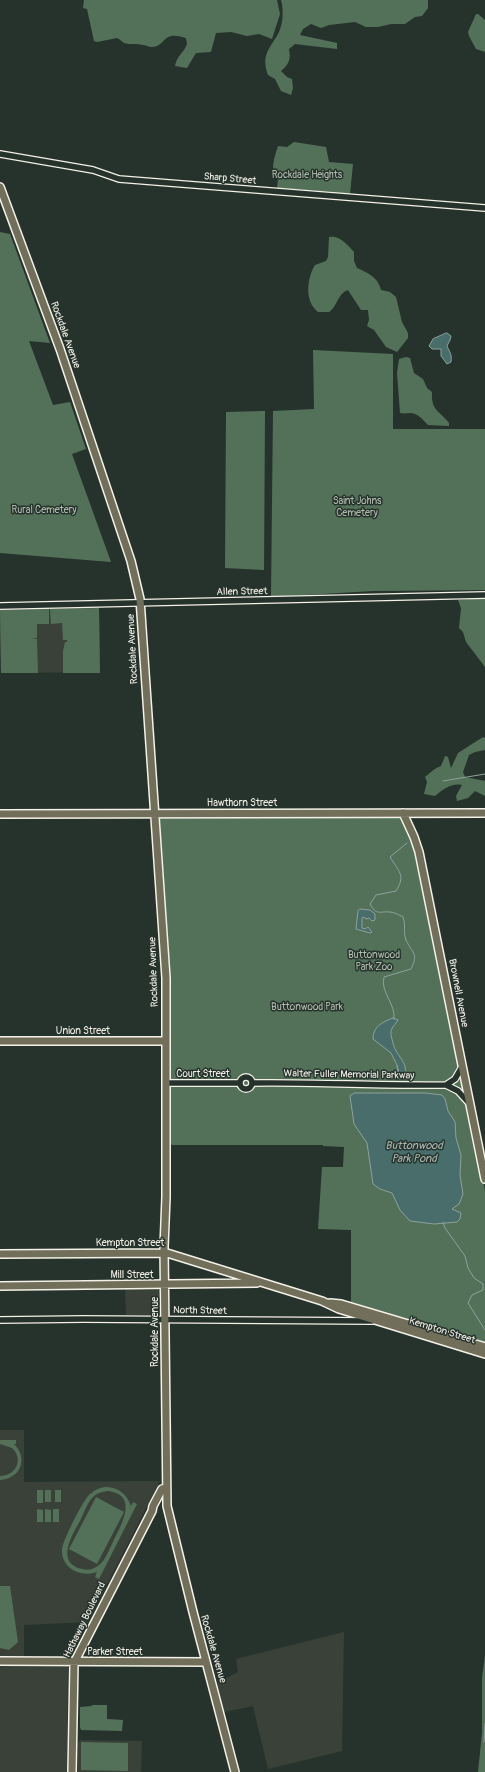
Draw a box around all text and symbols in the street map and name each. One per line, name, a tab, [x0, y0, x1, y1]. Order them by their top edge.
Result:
park label: Rockdale Heights	[272, 169, 342, 181]
street label: Sharp Street	[203, 171, 257, 187]
street label: Rockdale Avenue	[47, 300, 83, 370]
park label: Saint Johns Cemetery	[333, 495, 381, 518]
park label: Rural Cemetery	[11, 504, 77, 516]
street label: Allen Street	[216, 586, 268, 598]
street label: Rockdale Avenue	[125, 614, 141, 684]
street label: Hawthorn Street	[207, 797, 277, 809]
street label: Rockdale Avenue	[147, 937, 161, 1007]
park label: Buttonwood Park Zoo	[348, 949, 400, 972]
street label: Brownell Avenue	[445, 958, 471, 1028]
park label: Buttonwood Park	[271, 1001, 343, 1013]
street label: Union Street	[56, 1025, 110, 1037]
street label: Court Street	[176, 1068, 230, 1080]
street label: Walter Fuller Memorial Parkway	[284, 1068, 414, 1082]
water label: Buttonwood Park Pond	[385, 1139, 443, 1165]
street label: Kempton Street	[96, 1237, 164, 1249]
street label: Mill Street	[110, 1269, 154, 1281]
street label: Rockdale Avenue	[149, 1297, 161, 1367]
street label: North Street	[173, 1305, 227, 1317]
street label: Kempton Street	[407, 1315, 477, 1347]
street label: Hathaway Boulevard	[61, 1580, 109, 1660]
street label: Rockdale Avenue	[198, 1614, 228, 1684]
street label: Parker Street	[87, 1646, 143, 1658]

